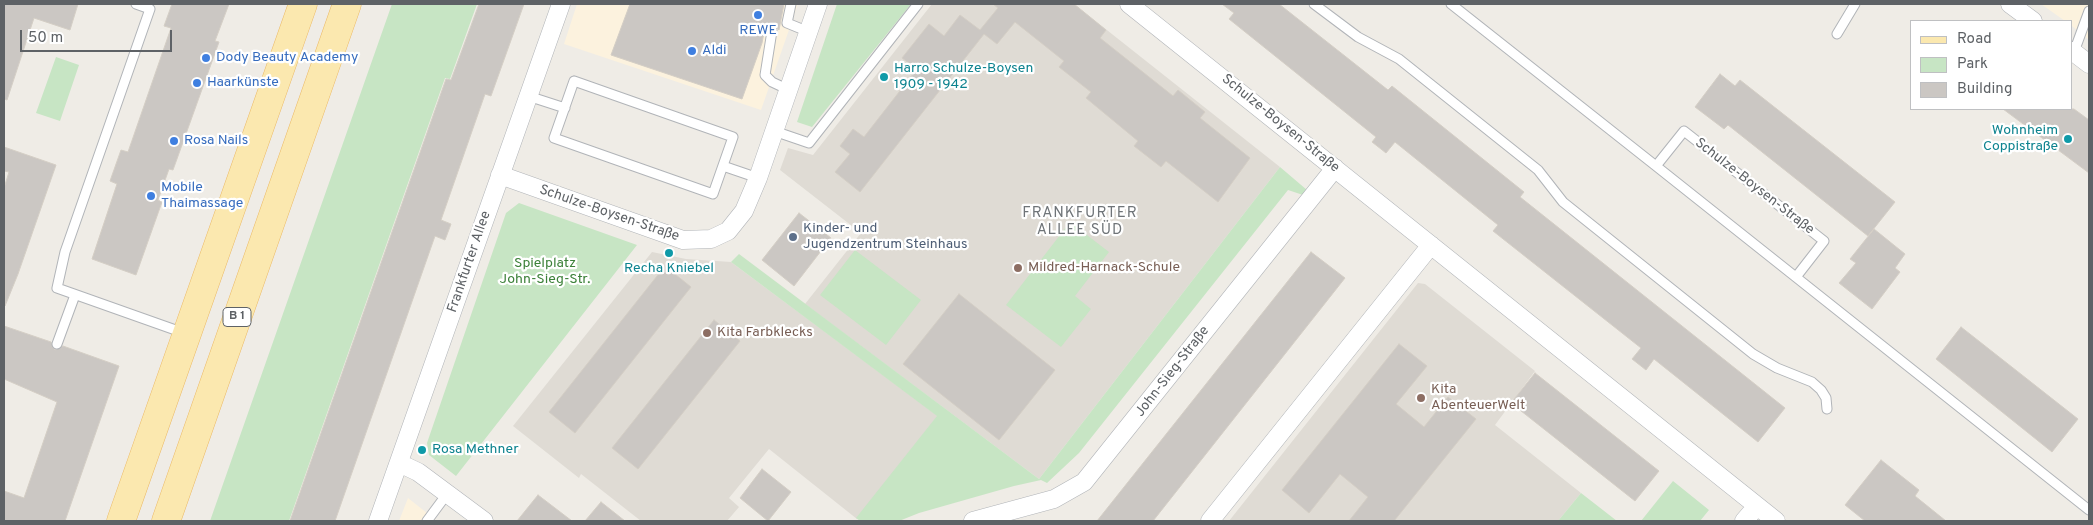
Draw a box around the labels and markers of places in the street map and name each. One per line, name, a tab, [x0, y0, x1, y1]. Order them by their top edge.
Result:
marker: REWE	[752, 9, 764, 21]
place label: REWE	[739, 23, 777, 39]
place label: Aldi	[702, 43, 727, 59]
marker: Aldi	[686, 45, 698, 57]
place label: Dody Beauty Academy	[216, 50, 358, 66]
marker: Dody Beauty Academy	[200, 52, 212, 64]
place label: Harro Schulze-Boysen 1909 - 1942	[894, 61, 1033, 94]
marker: Harro Schulze-Boysen 1909 - 1942	[878, 71, 890, 83]
place label: Haarkünste	[207, 75, 279, 91]
marker: Haarkünste	[191, 77, 203, 89]
place label: Wohnheim Coppistraße	[1983, 123, 2058, 156]
place label: Rosa Nails	[184, 133, 248, 149]
marker: Wohnheim Coppistraße	[2062, 133, 2074, 145]
marker: Rosa Nails	[168, 135, 180, 147]
place label: Mobile Thaimassage	[161, 180, 243, 212]
marker: Mobile Thaimassage	[145, 190, 157, 202]
place label: Kinder- und Jugendzentrum Steinhaus	[803, 221, 967, 253]
marker: Kinder- und Jugendzentrum Steinhaus	[787, 231, 799, 243]
marker: Recha Kniebel	[663, 247, 675, 259]
place label: Mildred-Harnack-Schule	[1028, 260, 1180, 276]
place label: Recha Kniebel	[624, 261, 714, 277]
marker: Mildred-Harnack-Schule	[1012, 262, 1024, 274]
place label: Kita Farbklecks	[717, 325, 813, 341]
marker: Kita Farbklecks	[701, 327, 713, 339]
place label: Kita AbenteuerWelt	[1431, 382, 1525, 414]
marker: Kita AbenteuerWelt	[1415, 392, 1427, 404]
place label: Rosa Methner	[432, 442, 519, 458]
marker: Rosa Methner	[416, 444, 428, 456]

